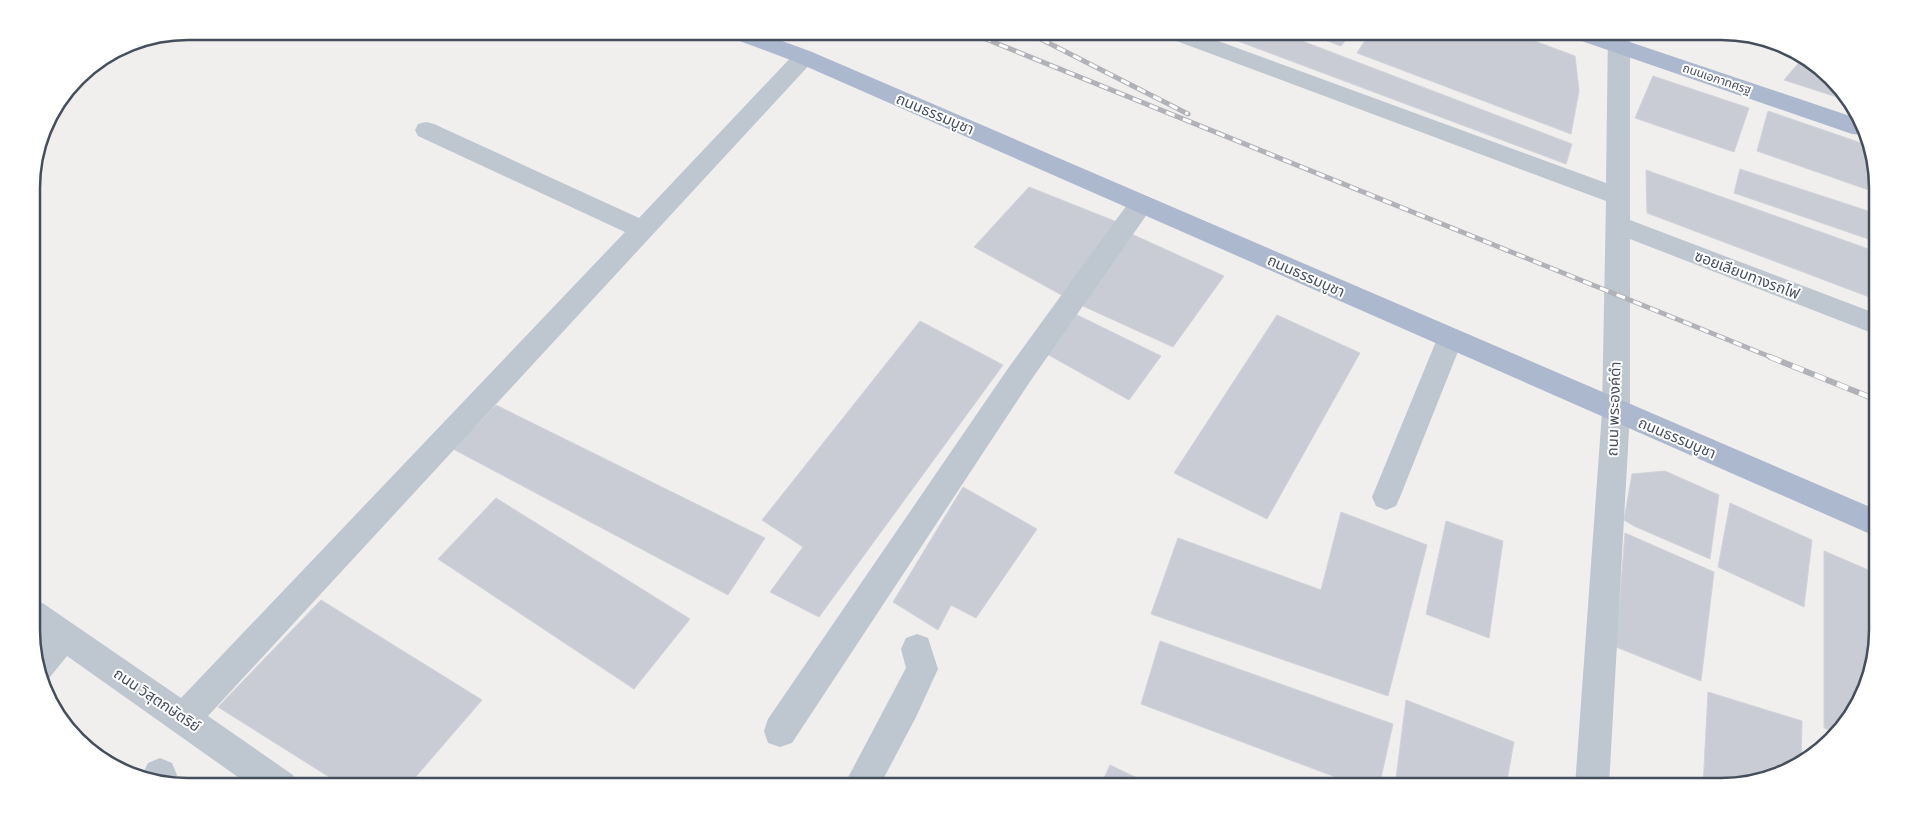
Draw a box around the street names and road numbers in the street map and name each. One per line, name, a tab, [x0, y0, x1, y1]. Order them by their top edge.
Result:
street label: ถนนเอกาทศรฐ	[1681, 60, 1754, 98]
street label: ถนนธรรมบูชา	[893, 88, 977, 139]
street label: ซอยเลียบทางรถไฟ	[1692, 245, 1803, 304]
street label: ถนนธรรมบูชา	[1264, 249, 1348, 302]
street label: ถนน พระองค์ดำ	[1601, 361, 1626, 457]
street label: ถนนธรรมบูชา	[1635, 412, 1719, 463]
street label: ถนน วิสุตกษัตริย์	[110, 663, 205, 737]

